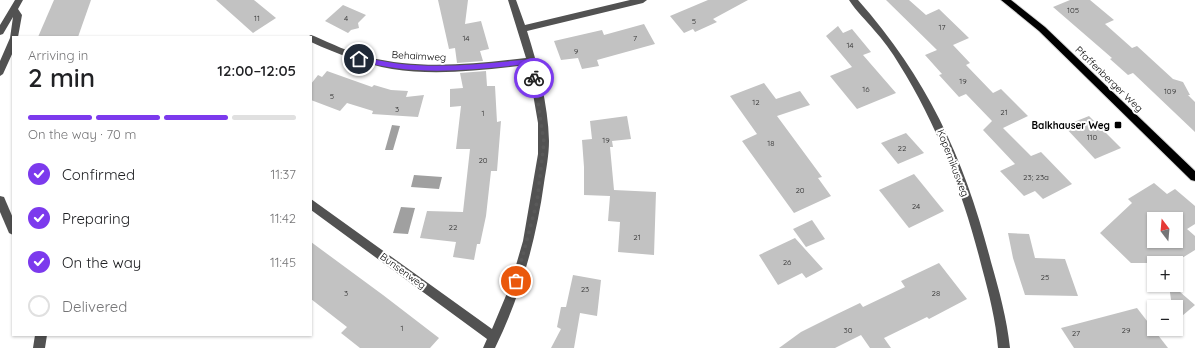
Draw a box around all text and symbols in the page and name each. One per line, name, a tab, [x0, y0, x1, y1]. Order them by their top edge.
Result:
house number: 105	[1067, 5, 1079, 15]
house number: 11	[254, 13, 260, 23]
house number: 4	[344, 13, 348, 23]
house number: 5	[692, 16, 696, 26]
house number: 17	[938, 22, 946, 32]
house number: 14	[462, 33, 470, 43]
house number: 7	[633, 33, 637, 43]
house number: 14	[846, 40, 854, 50]
pin	[342, 42, 376, 76]
street label: Pfaffenberger Weg	[1072, 43, 1146, 115]
house number: 9	[574, 46, 579, 56]
text: Arriving in	[28, 47, 88, 63]
icon: home	[348, 48, 370, 70]
street label: Behaimweg	[391, 48, 447, 64]
courier	[514, 58, 554, 98]
text: 2 min	[28, 61, 95, 94]
text: 12:00–12:05	[217, 61, 296, 80]
icon: bike	[523, 67, 545, 89]
house number: 19	[959, 76, 967, 86]
house number: 16	[862, 84, 870, 94]
house number: 109	[1164, 86, 1177, 96]
house number: 5	[330, 91, 334, 101]
house number: 12	[752, 97, 760, 107]
house number: 3	[395, 104, 399, 114]
house number: 21	[1000, 107, 1008, 117]
house number: 1	[482, 108, 485, 118]
place label: Balkhauser Weg	[1032, 119, 1110, 132]
marker: Balkhauser Weg	[1113, 120, 1123, 130]
text: On the way · 70 m	[28, 126, 136, 142]
street label: Kopernikusweg	[934, 127, 972, 199]
house number: 110	[1087, 132, 1098, 142]
house number: 19	[602, 135, 610, 145]
house number: 18	[767, 138, 775, 148]
house number: 22	[898, 143, 907, 153]
house number: 20	[478, 155, 488, 165]
icon: check	[28, 163, 50, 185]
text: Confirmed	[62, 165, 135, 184]
text: 11:37	[270, 166, 296, 182]
house number: 23; 23a	[1023, 172, 1049, 182]
house number: 20	[795, 185, 805, 195]
house number: 24	[912, 201, 920, 211]
icon: check	[28, 207, 50, 229]
text: Preparing	[62, 209, 130, 228]
text: 11:42	[270, 210, 296, 226]
north arrow	[1147, 212, 1183, 248]
map controls	[1147, 212, 1183, 336]
house number: 22	[449, 222, 458, 232]
house number: 21	[633, 232, 641, 242]
street label: Bunsenweg	[378, 250, 428, 292]
icon: check	[28, 251, 50, 273]
text: On the way	[62, 253, 141, 272]
text: 11:45	[270, 254, 296, 270]
button: +	[1147, 256, 1183, 292]
house number: 26	[783, 257, 792, 267]
pin	[499, 264, 533, 298]
icon: bag	[505, 270, 527, 292]
house number: 25	[1041, 272, 1049, 282]
house number: 23	[581, 284, 589, 294]
house number: 3	[344, 288, 348, 298]
house number: 28	[932, 288, 940, 298]
text: Delivered	[62, 297, 127, 316]
button: −	[1147, 300, 1183, 336]
house number: 1	[401, 323, 404, 333]
house number: 30	[844, 325, 853, 335]
house number: 29	[1122, 325, 1131, 335]
house number: 27	[1072, 328, 1080, 338]

